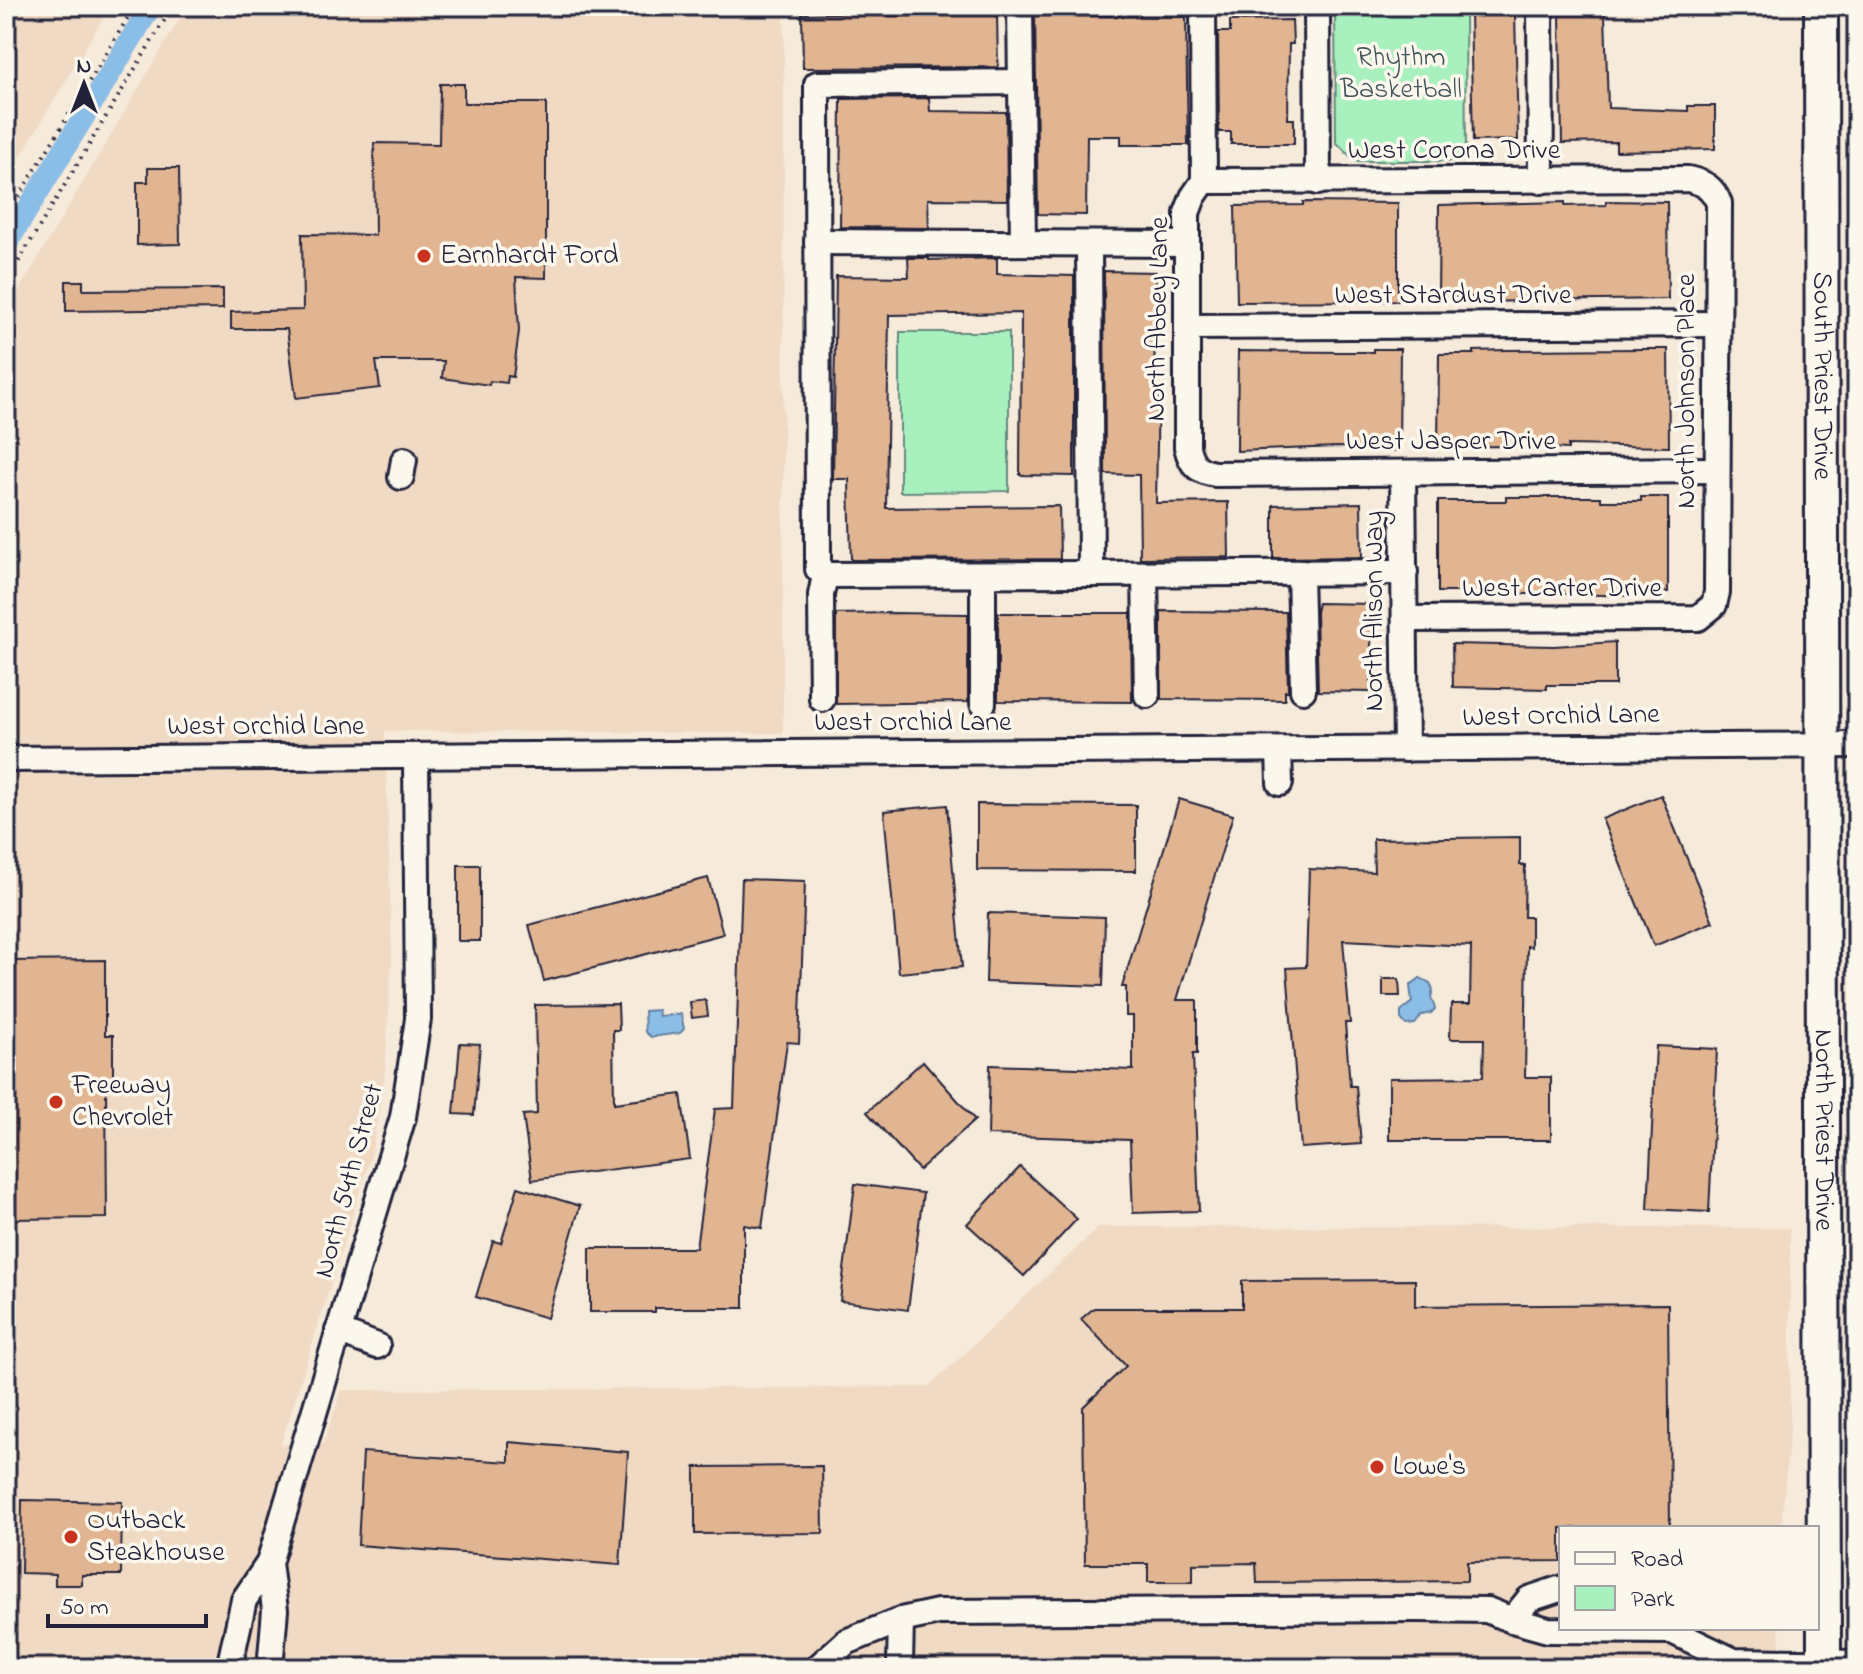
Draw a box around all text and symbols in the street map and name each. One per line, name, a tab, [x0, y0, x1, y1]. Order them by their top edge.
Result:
park label: Rhythm Basketball	[1339, 38, 1462, 111]
north arrow	[44, 44, 124, 124]
text: N	[77, 51, 91, 83]
street label: West Corona Drive	[1348, 131, 1561, 172]
street label: North Abbey Lane	[1137, 216, 1181, 422]
place label: Earnhardt Ford	[440, 236, 619, 277]
marker: Earnhardt Ford	[415, 247, 433, 265]
street label: South Priest Drive	[1801, 272, 1842, 481]
street label: North Johnson Place	[1667, 273, 1708, 509]
street label: West Stardust Drive	[1335, 276, 1572, 317]
street label: West Jasper Drive	[1346, 422, 1556, 463]
street label: North Alison Way	[1355, 511, 1396, 711]
street label: West Carter Drive	[1462, 569, 1663, 610]
street label: West Orchid Lane	[1462, 695, 1660, 739]
street label: West Orchid Lane	[814, 703, 1012, 744]
street label: West Orchid Lane	[167, 707, 365, 748]
street label: North Priest Drive	[1802, 1029, 1844, 1231]
place label: Freeway Chevrolet	[71, 1066, 173, 1139]
street label: North 54th Street	[304, 1079, 396, 1283]
marker: Freeway Chevrolet	[47, 1093, 65, 1111]
place label: Lowe's	[1393, 1447, 1466, 1488]
marker: Lowe's	[1368, 1458, 1386, 1476]
place label: Outback Steakhouse	[87, 1501, 225, 1574]
legend	[1559, 1526, 1819, 1630]
marker: Outback Steakhouse	[62, 1528, 80, 1546]
text: Road	[1631, 1543, 1684, 1578]
scale bar	[48, 1578, 206, 1628]
text: Park	[1631, 1583, 1675, 1618]
text: 50 m	[60, 1591, 109, 1626]

